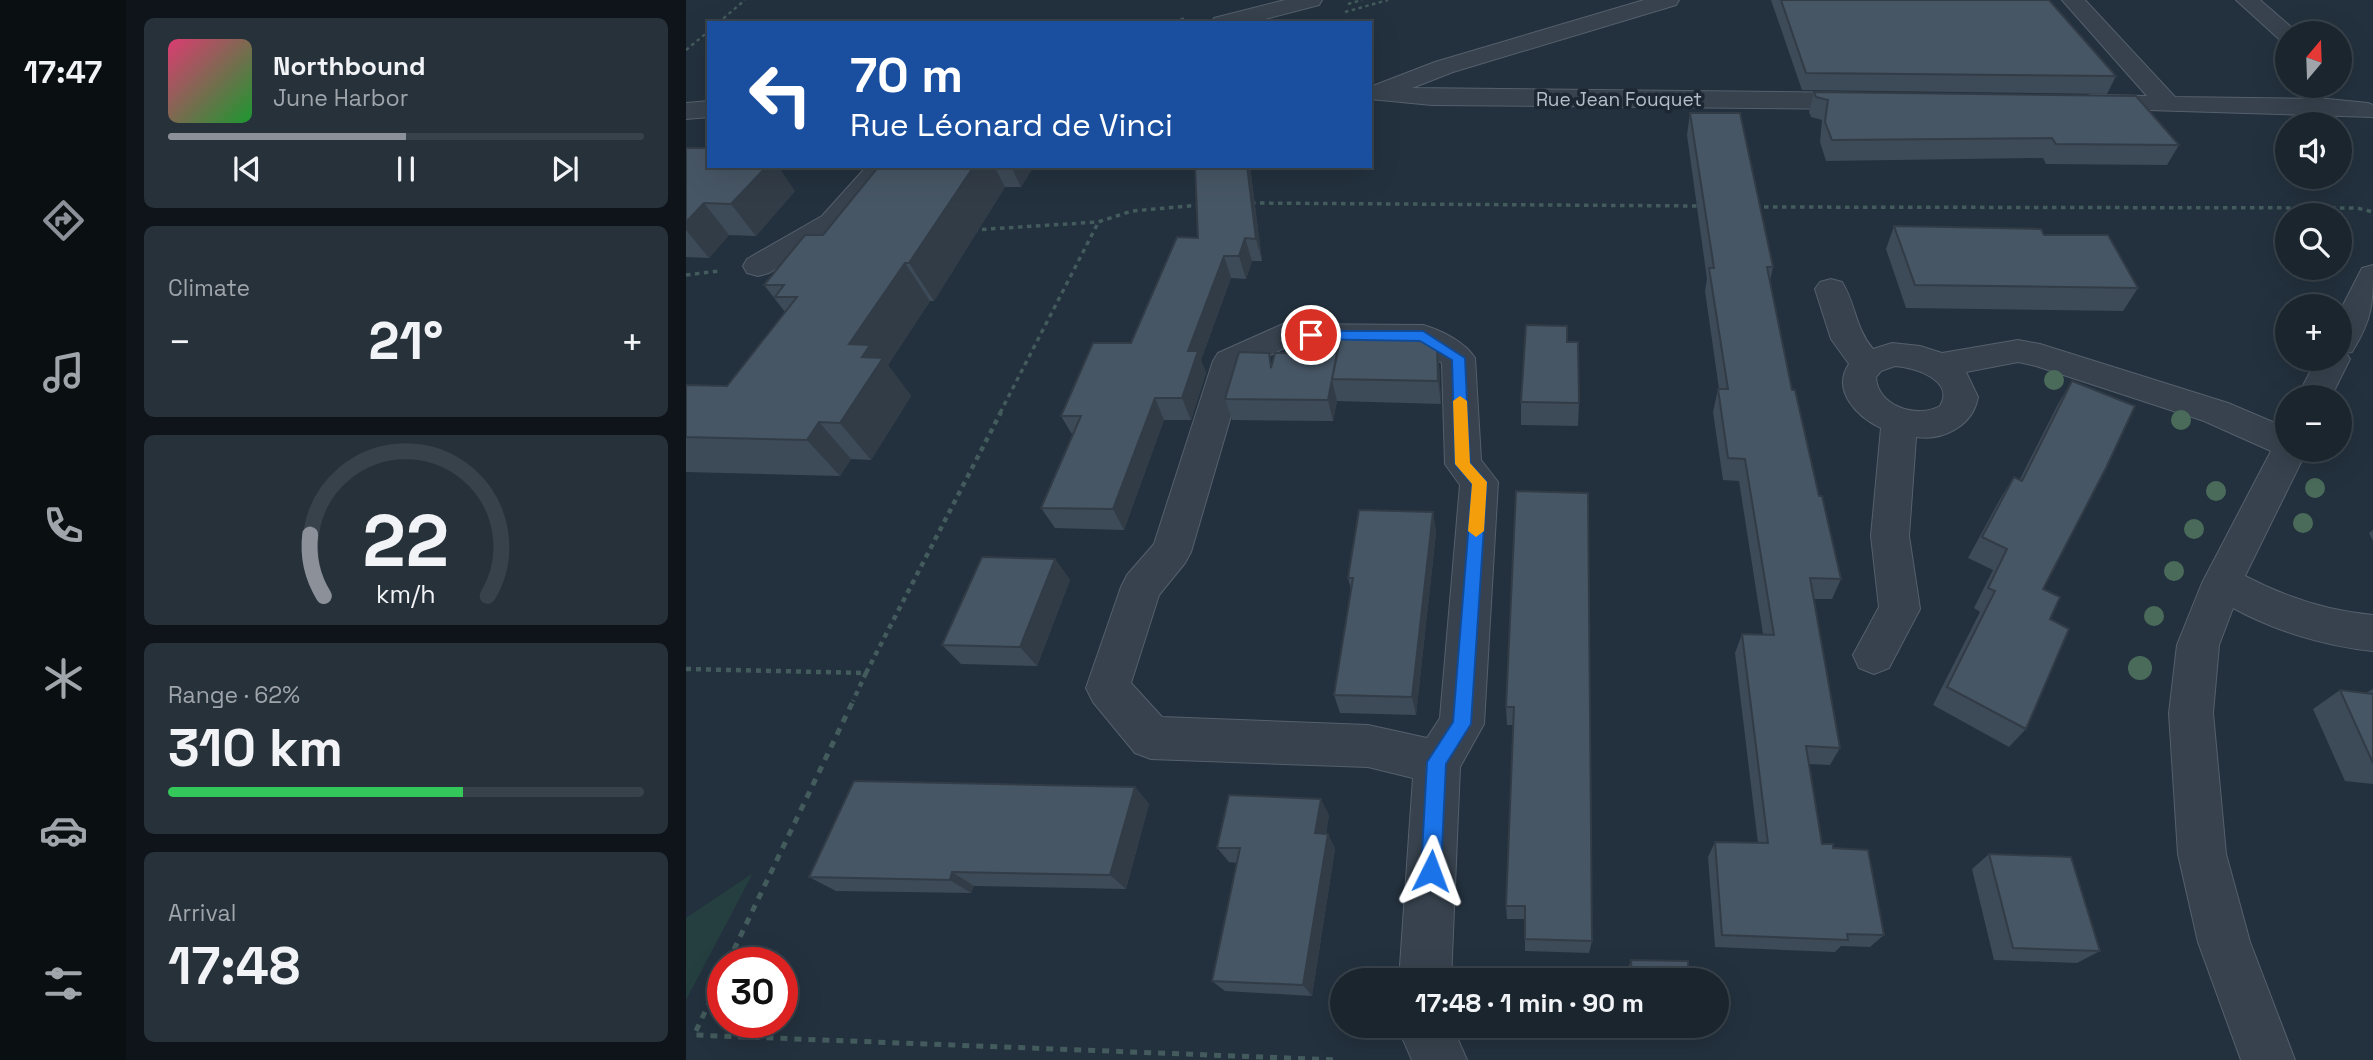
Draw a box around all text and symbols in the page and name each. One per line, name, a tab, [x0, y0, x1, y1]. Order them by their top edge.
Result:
north arrow	[2275, 21, 2352, 98]
map controls	[2275, 21, 2352, 462]
text: 70 m	[850, 44, 963, 106]
text: Northbound	[273, 49, 426, 83]
icon: left	[735, 49, 826, 140]
text: 17:47	[24, 52, 102, 92]
text: June Harbor	[273, 83, 408, 113]
street label: Rue Jean Fouquet	[1536, 87, 1702, 112]
text: Rue Léonard de Vinci	[850, 105, 1173, 145]
button: sound	[2275, 112, 2352, 189]
icon: previous	[228, 150, 266, 188]
icon: pause	[387, 150, 425, 188]
icon: next	[546, 150, 584, 188]
icon: directions	[39, 196, 88, 245]
button: search	[2275, 203, 2352, 280]
text: Climate	[168, 273, 250, 303]
button: +	[2275, 294, 2352, 371]
pin	[1281, 305, 1341, 365]
text: 21°	[369, 308, 443, 374]
icon: arrive	[1292, 316, 1330, 354]
text: −	[168, 318, 192, 366]
text: +	[620, 318, 644, 366]
icon: music	[39, 348, 88, 397]
button: −	[2275, 385, 2352, 462]
text: 22	[363, 494, 449, 587]
icon: phone	[39, 501, 88, 550]
text: km/h	[376, 578, 436, 610]
icon: climate	[39, 654, 88, 703]
text: Range · 62%	[168, 680, 300, 710]
text: 310 km	[168, 715, 343, 781]
icon: car	[39, 806, 88, 855]
position arrow	[1394, 834, 1468, 908]
text: Arrival	[168, 898, 236, 928]
text: 17:48	[168, 933, 300, 999]
speed limit sign: 30	[707, 947, 798, 1038]
icon: filters	[39, 959, 88, 1008]
text: 17:48 · 1 min · 90 m	[1415, 986, 1644, 1020]

